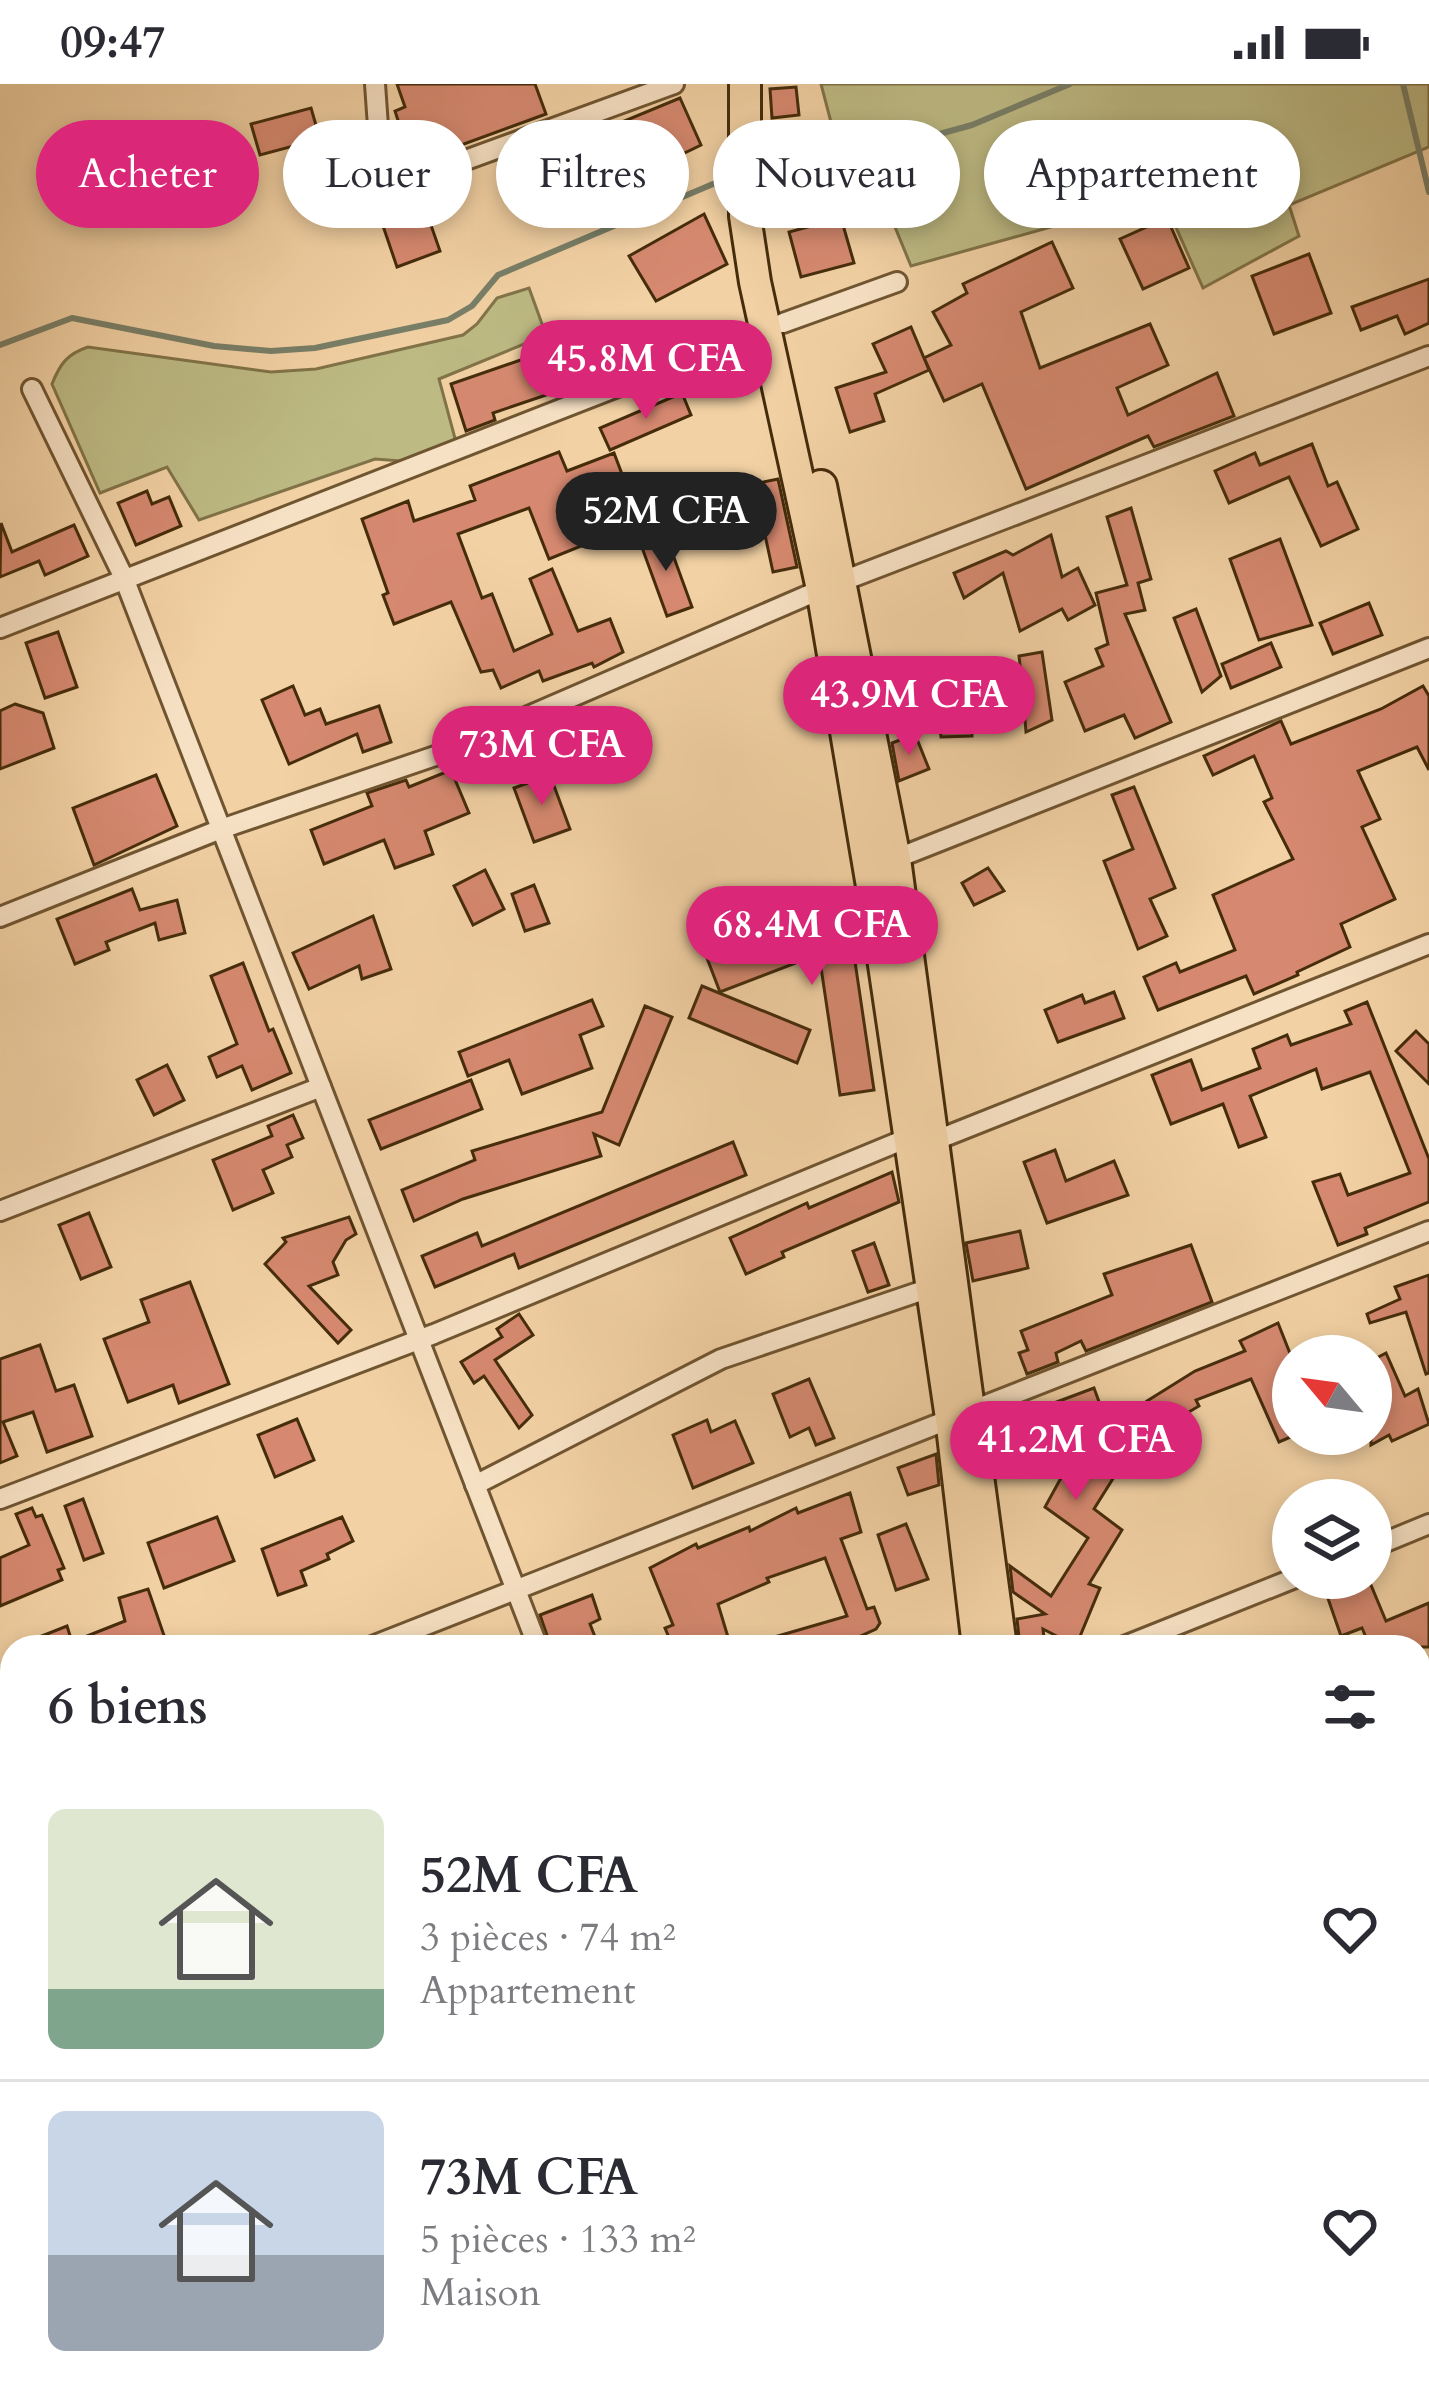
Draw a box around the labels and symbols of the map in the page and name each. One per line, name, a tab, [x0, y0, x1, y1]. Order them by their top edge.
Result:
pin: 45.8M CFA	[509, 320, 783, 422]
pin: 52M CFA	[555, 472, 777, 574]
pin: 43.9M CFA	[772, 656, 1046, 758]
pin: 73M CFA	[431, 706, 653, 808]
pin: 68.4M CFA	[675, 886, 949, 988]
north arrow	[1272, 1335, 1392, 1455]
pin: 41.2M CFA	[939, 1401, 1213, 1503]

